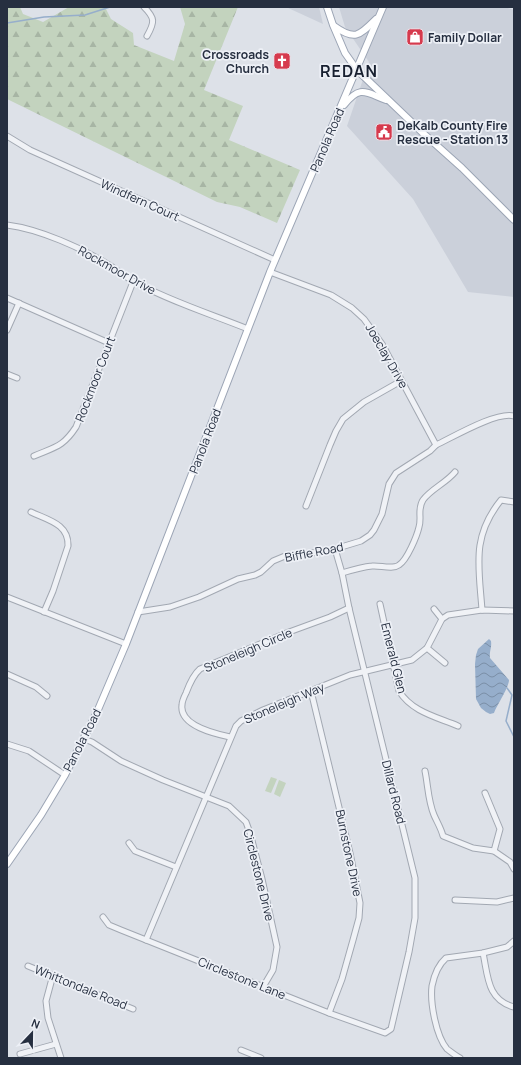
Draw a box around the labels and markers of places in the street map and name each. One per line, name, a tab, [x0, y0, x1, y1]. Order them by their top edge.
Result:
shop icon: Family Dollar	[405, 27, 425, 47]
place label: Family Dollar	[428, 29, 502, 46]
place label: Crossroads Church	[202, 46, 269, 77]
church icon: Crossroads Church	[272, 51, 292, 71]
place label: DeKalb County Fire Rescue - Station 13	[397, 117, 508, 148]
public building icon: DeKalb County Fire Rescue - Station 13	[374, 122, 394, 142]

